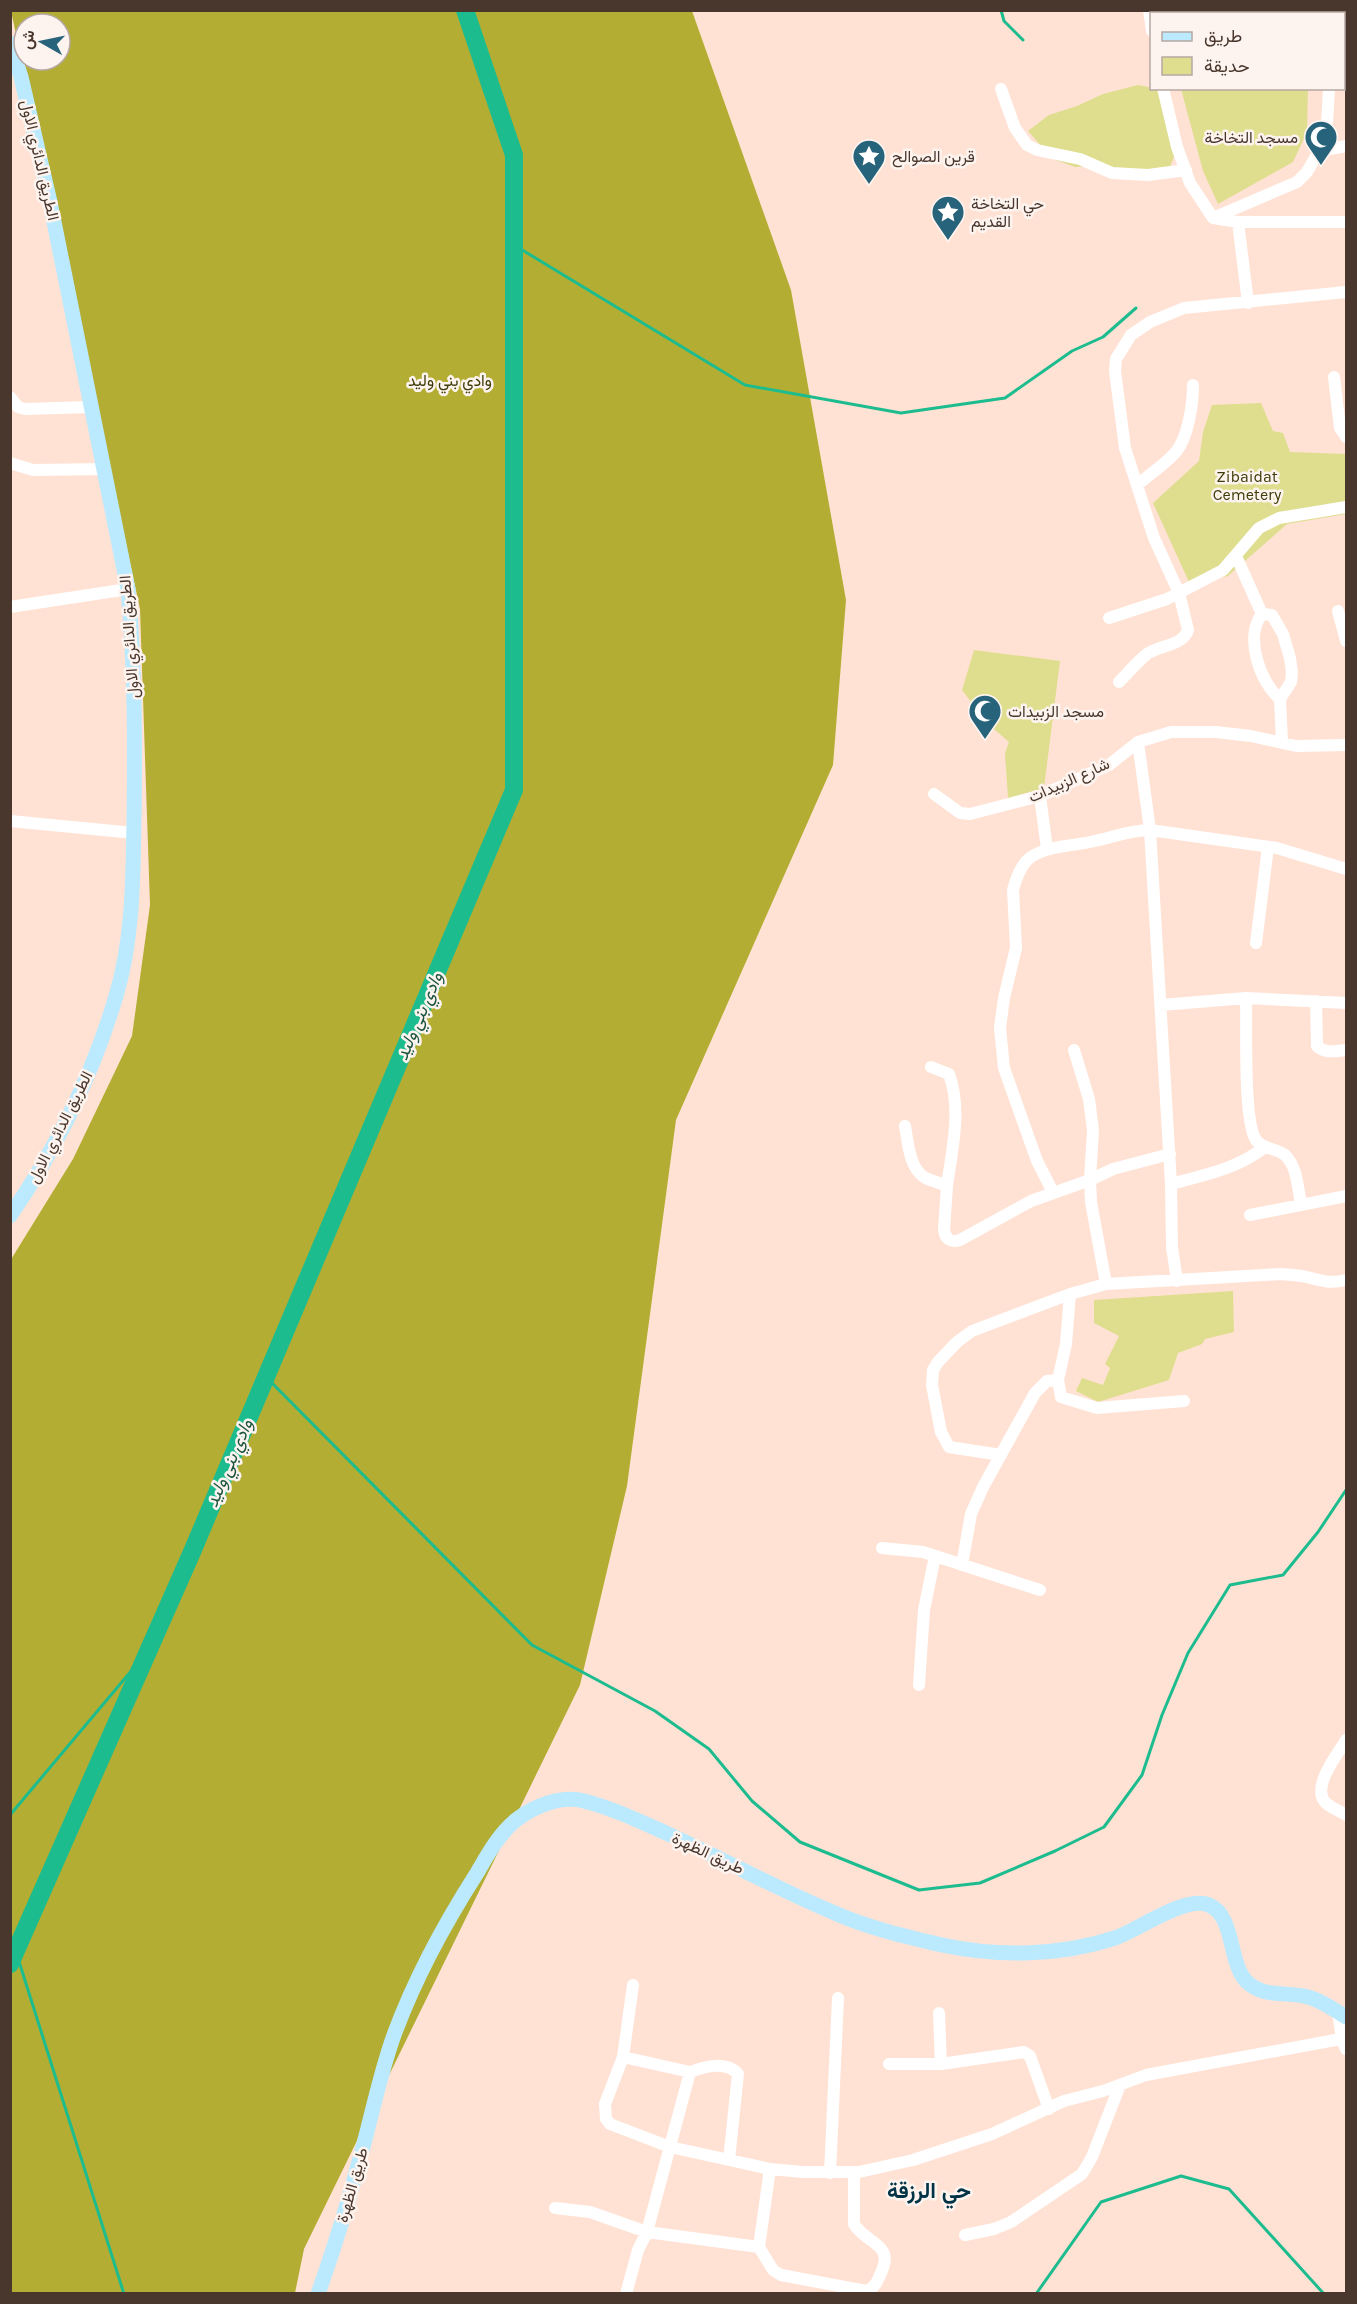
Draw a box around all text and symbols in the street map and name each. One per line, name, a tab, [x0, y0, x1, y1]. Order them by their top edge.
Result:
north arrow	[12, 12, 72, 72]
legend	[1150, 12, 1345, 90]
text: طريق	[1204, 25, 1242, 47]
text: ش	[17, 29, 39, 51]
text: حديقة	[1204, 55, 1250, 77]
street label: الطريق الدائري الاول	[13, 98, 63, 223]
mosque icon: مسجد التخاخة	[1303, 119, 1339, 166]
place label: مسجد التخاخة	[1205, 128, 1298, 147]
place icon: قرين الصوالح	[851, 138, 887, 185]
place label: قرين الصوالح	[892, 147, 975, 168]
place icon: حي التخاخة القديم	[930, 194, 966, 241]
place label: حي التخاخة القديم	[971, 194, 1044, 232]
park label: وادي بني وليد	[408, 371, 492, 394]
park label: Zibaidat Cemetery	[1213, 467, 1282, 504]
street label: الطريق الدائري الاول	[115, 575, 147, 699]
mosque icon: مسجد الزبيدات	[967, 693, 1003, 740]
place label: مسجد الزبيدات	[1008, 702, 1104, 722]
street label: شارع الزبيدات	[1025, 754, 1113, 808]
water label: وادي بني وليد	[391, 969, 451, 1065]
street label: الطريق الدائري الاول	[24, 1068, 100, 1188]
water label: وادي بني وليد	[201, 1416, 261, 1512]
street label: طريق الظهرة	[669, 1828, 747, 1879]
street label: طريق الظهرة	[332, 2145, 373, 2225]
district label: حي الرزقة	[887, 2178, 971, 2209]

